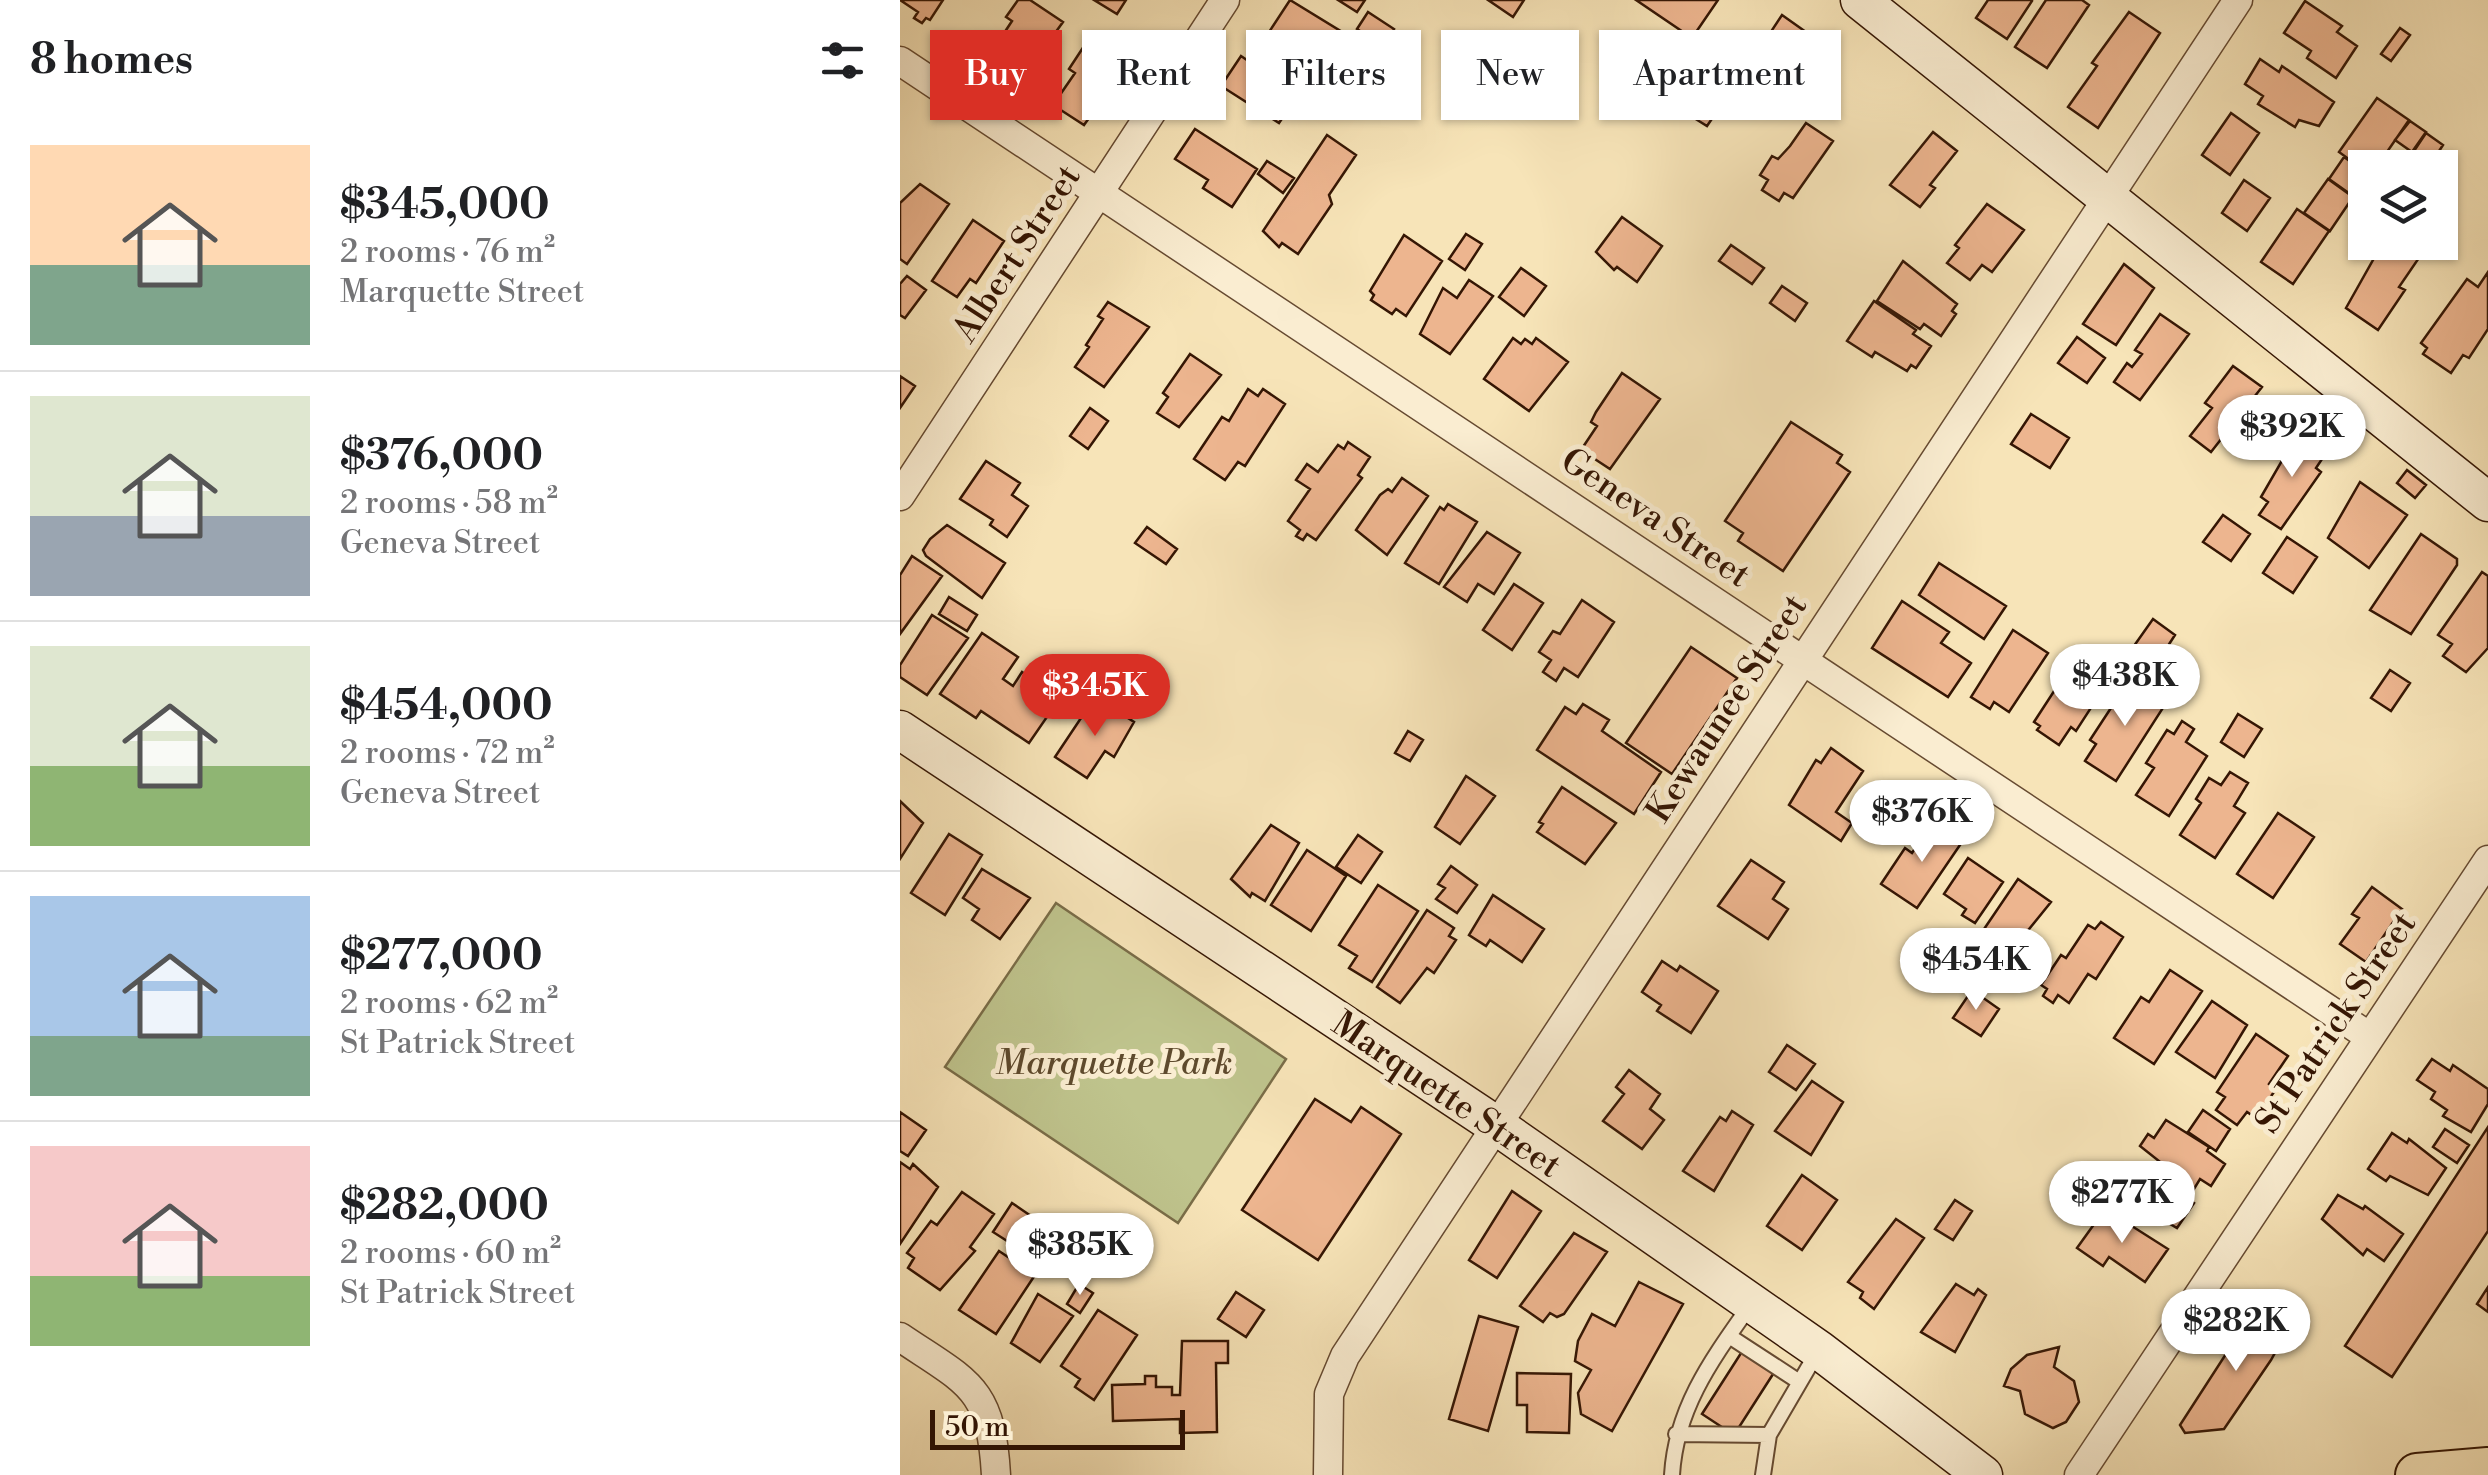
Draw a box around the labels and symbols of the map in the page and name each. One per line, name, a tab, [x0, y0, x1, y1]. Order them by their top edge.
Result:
street label: Albert Street	[943, 157, 1091, 351]
pin: $392K	[2222, 395, 2362, 480]
street label: Geneva Street	[1552, 439, 1758, 597]
street label: Kewaunee Street	[1637, 587, 1817, 831]
pin: $438K	[2055, 644, 2195, 729]
pin: $345K	[1025, 654, 1165, 739]
pin: $376K	[1852, 780, 1992, 865]
street label: St Patrick Street	[2246, 904, 2426, 1142]
pin: $454K	[1906, 928, 2046, 1013]
street label: Marquette Street	[1323, 1003, 1569, 1188]
park label: Marquette Park	[995, 1042, 1233, 1085]
pin: $277K	[2052, 1161, 2192, 1246]
pin: $385K	[1010, 1213, 1150, 1298]
pin: $282K	[2166, 1289, 2306, 1374]
scale bar	[930, 1405, 1185, 1450]

